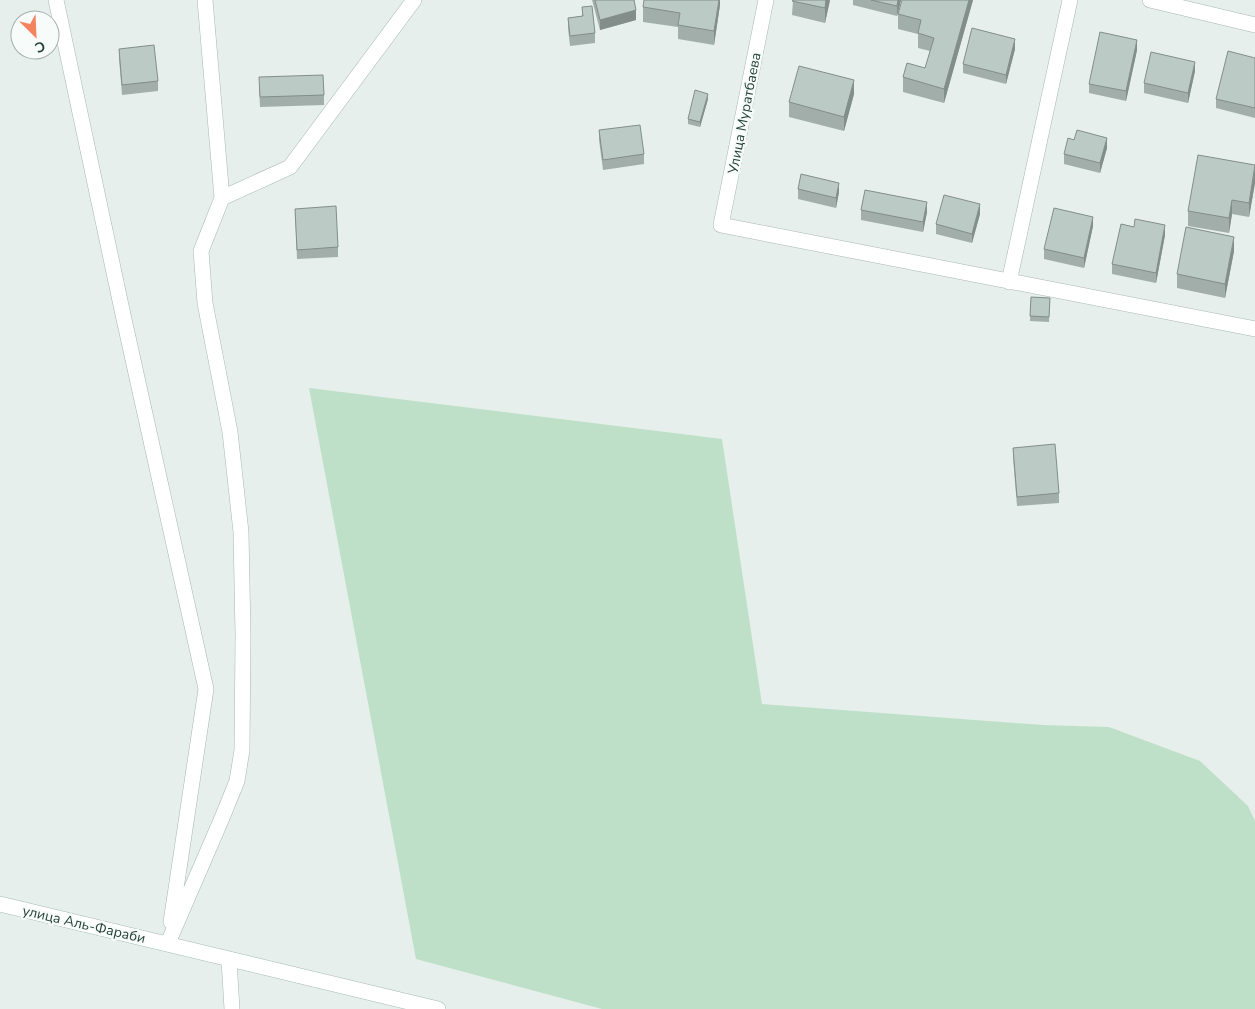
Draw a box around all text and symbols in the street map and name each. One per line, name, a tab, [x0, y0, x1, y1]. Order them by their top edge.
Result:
north arrow	[10, 10, 60, 60]
text: С	[31, 36, 48, 57]
street label: Улица Муратбаева	[723, 51, 766, 176]
street label: улица Аль-Фараби	[21, 901, 147, 948]

